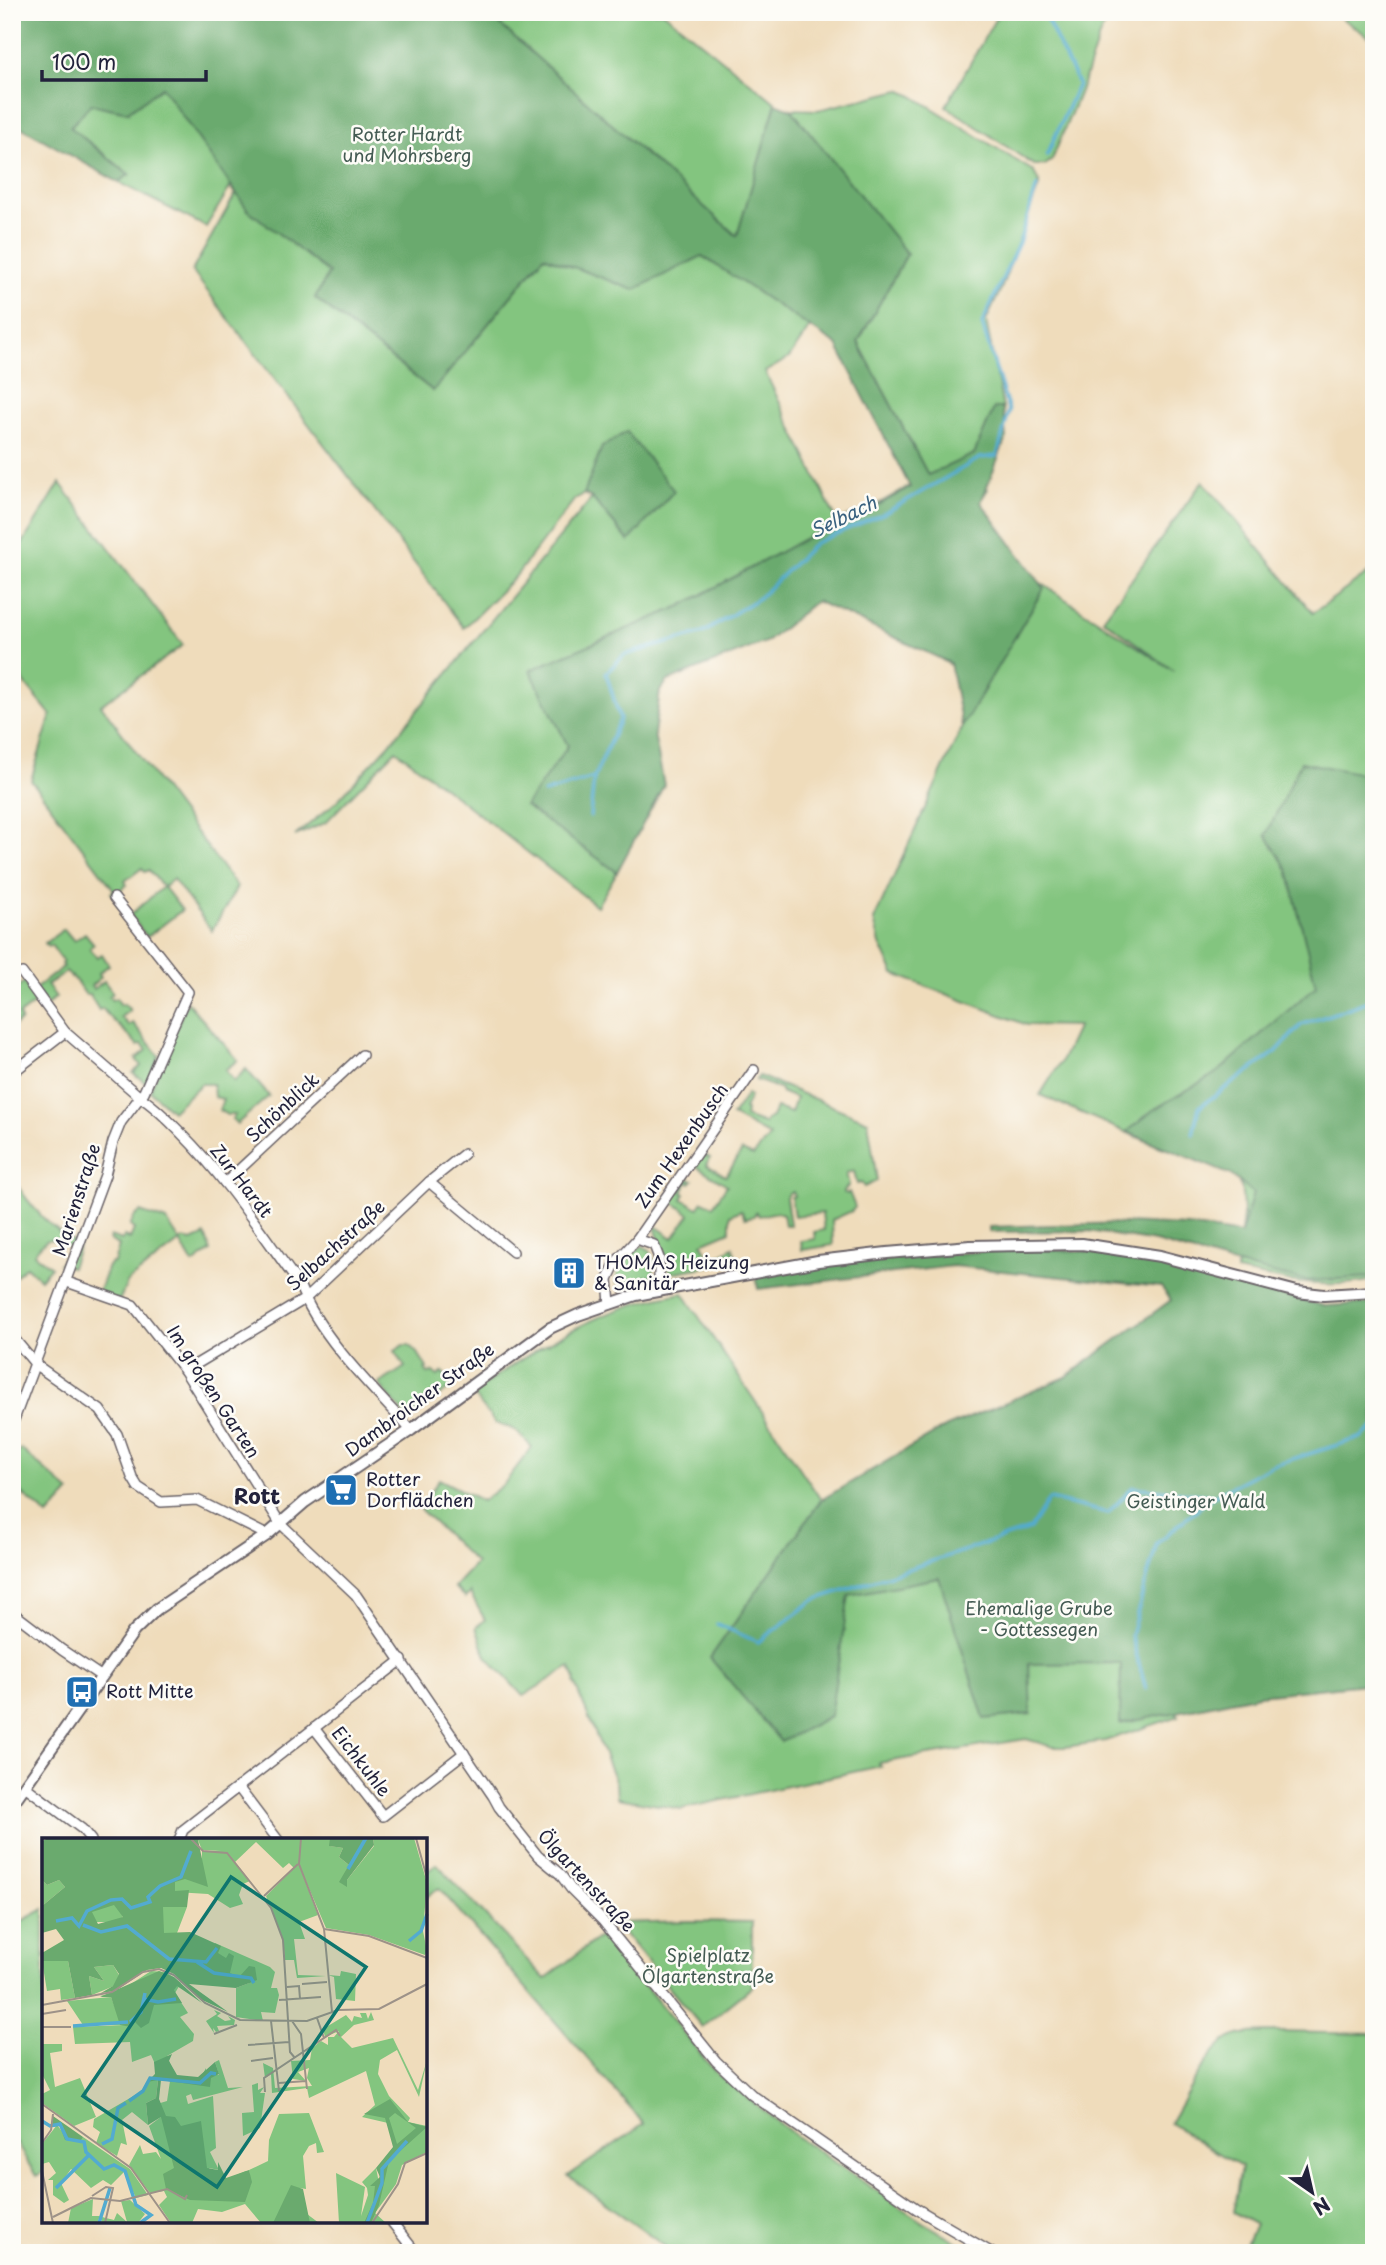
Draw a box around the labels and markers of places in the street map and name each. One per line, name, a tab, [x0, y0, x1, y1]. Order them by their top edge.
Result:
place label: THOMAS Heizung & Sanitär	[594, 1248, 749, 1296]
building icon: THOMAS Heizung & Sanitär	[550, 1254, 588, 1292]
place label: Rotter Dorflädchen	[366, 1465, 474, 1513]
supermarket icon: Rotter Dorflädchen	[322, 1471, 360, 1509]
bus stop icon: Rott Mitte	[63, 1673, 101, 1711]
place label: Rott Mitte	[106, 1677, 193, 1704]

